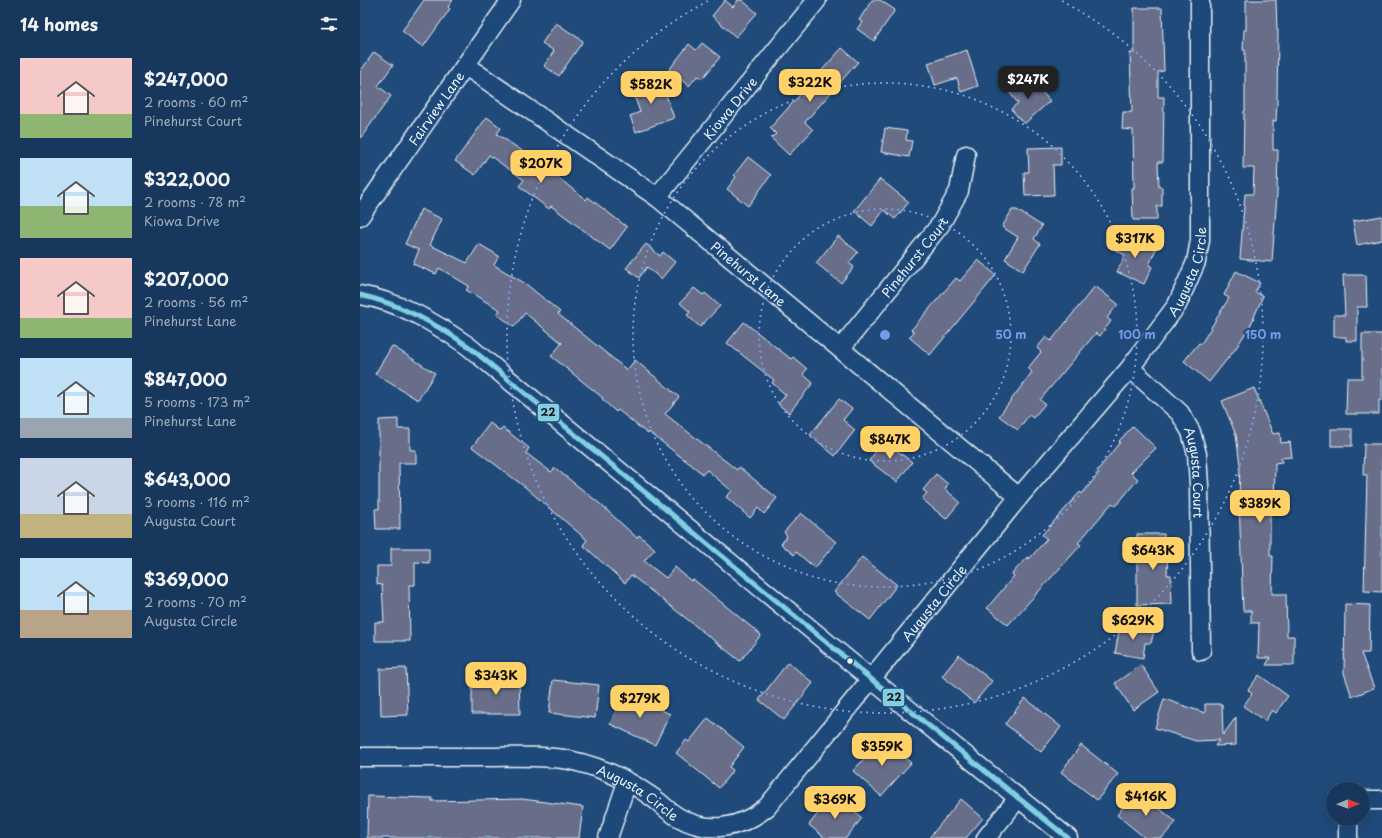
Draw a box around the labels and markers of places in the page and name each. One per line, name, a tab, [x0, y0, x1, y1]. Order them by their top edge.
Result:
pin: $247K	[1000, 66, 1056, 100]
pin: $322K	[782, 69, 838, 103]
pin: $582K	[623, 71, 679, 105]
pin: $207K	[513, 150, 569, 184]
pin: $317K	[1107, 225, 1163, 259]
centre of rings	[878, 328, 892, 342]
pin: $847K	[862, 426, 918, 460]
pin: $389K	[1232, 490, 1288, 524]
pin: $643K	[1125, 537, 1181, 571]
pin: $629K	[1105, 607, 1161, 641]
unlabelled marker	[845, 656, 855, 666]
pin: $343K	[468, 662, 524, 696]
pin: $279K	[612, 685, 668, 719]
pin: $359K	[854, 733, 910, 767]
pin: $416K	[1118, 783, 1174, 817]
pin: $369K	[807, 786, 863, 820]

